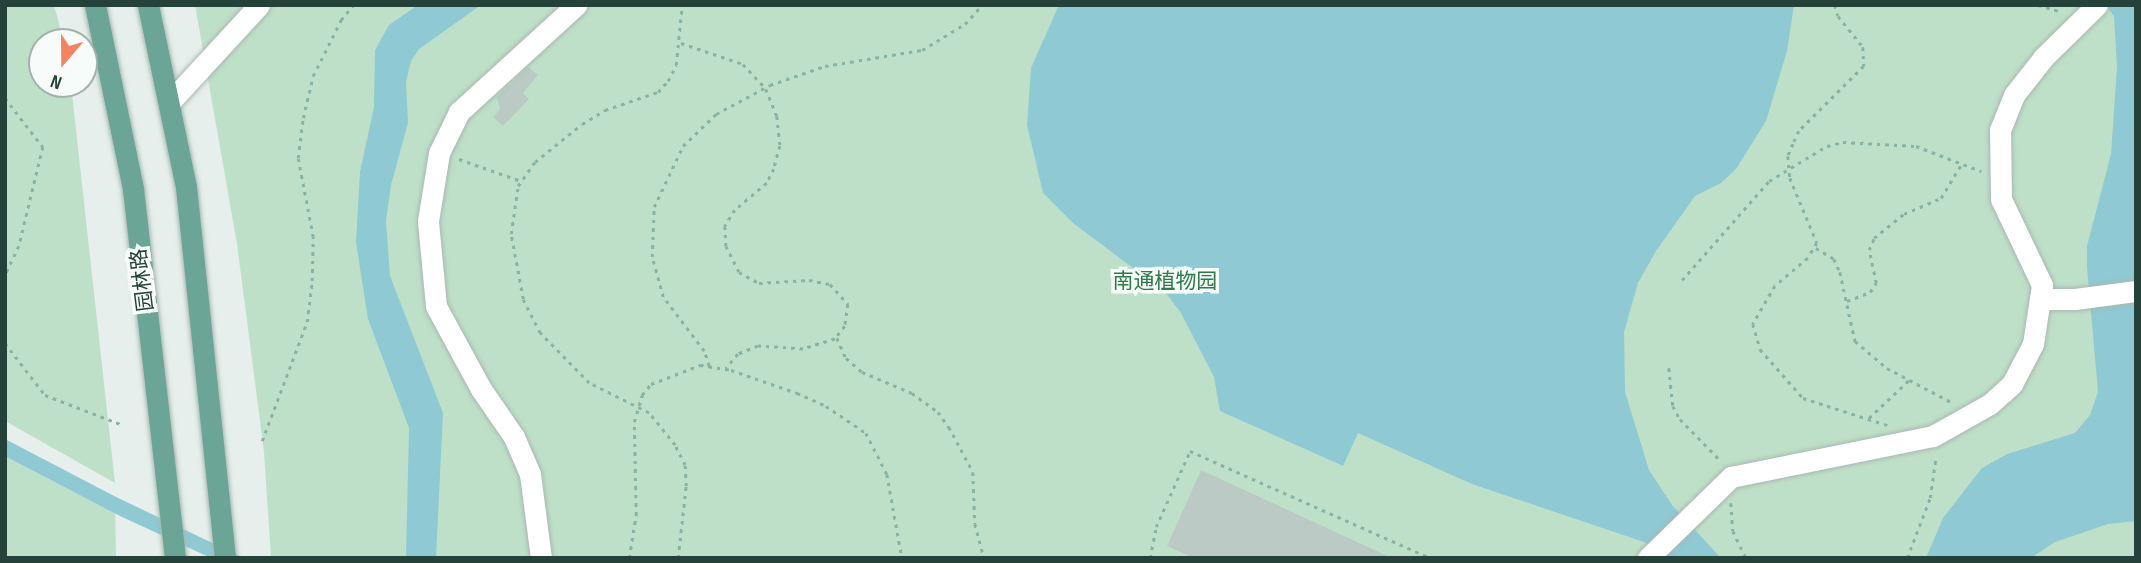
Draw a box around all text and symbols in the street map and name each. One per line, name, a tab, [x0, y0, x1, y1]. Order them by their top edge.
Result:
north arrow	[28, 28, 98, 98]
text: N	[48, 69, 65, 94]
street label: 园林路	[127, 247, 159, 313]
park label: 南通植物园	[1113, 269, 1217, 295]

